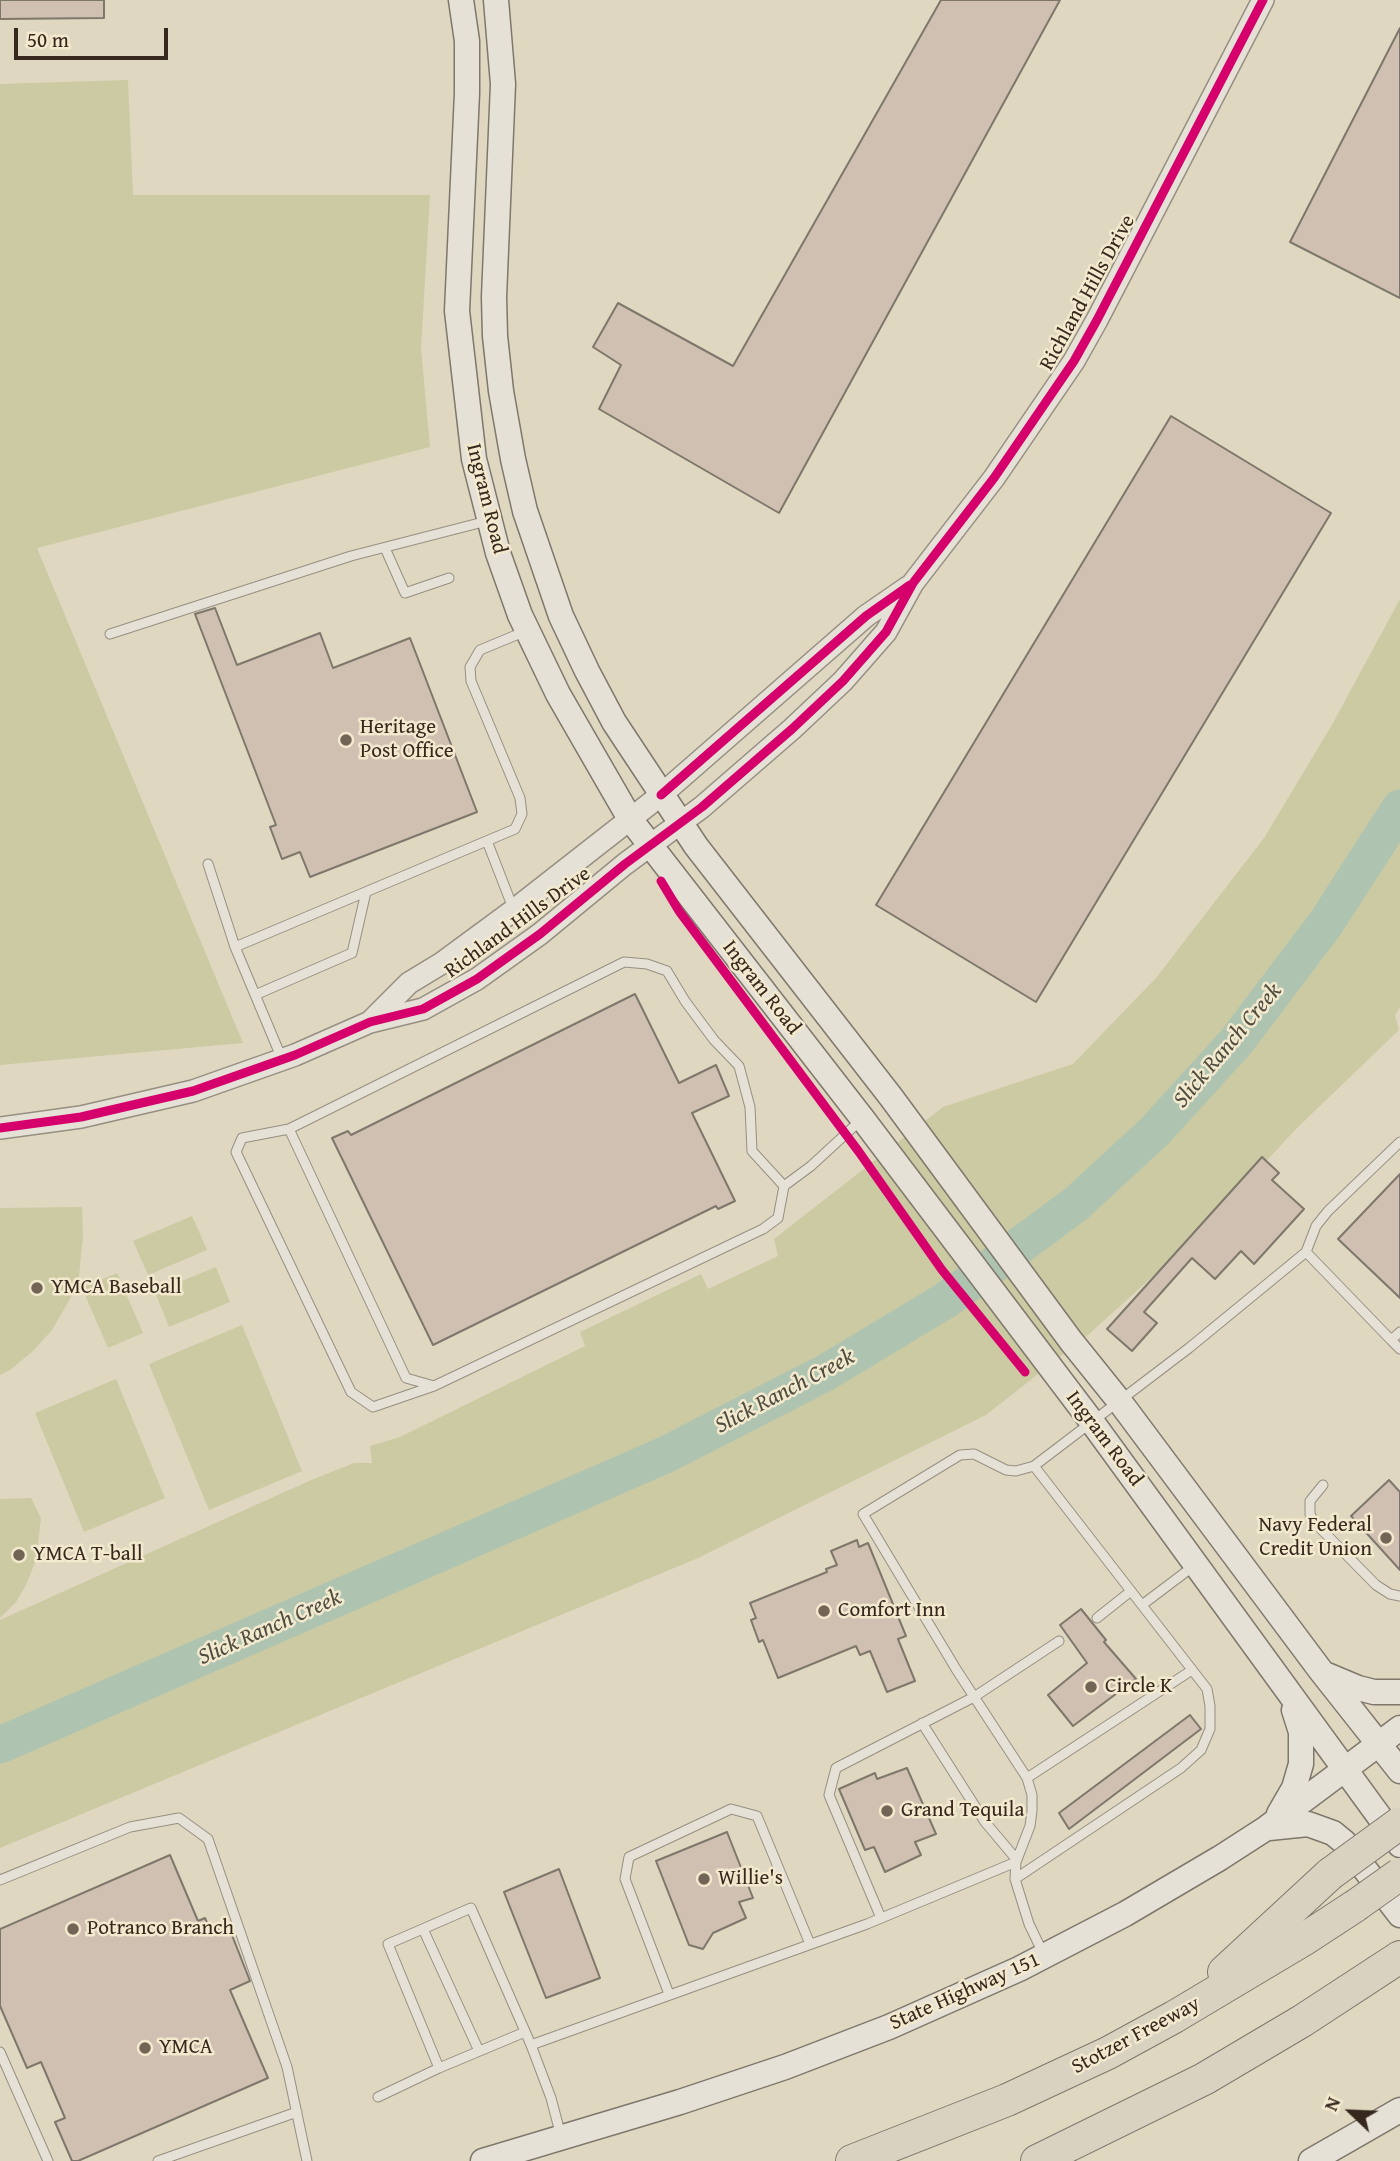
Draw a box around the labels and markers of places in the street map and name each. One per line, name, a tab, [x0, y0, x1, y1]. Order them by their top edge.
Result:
place label: Heritage Post Office	[360, 715, 454, 765]
marker: Heritage Post Office	[338, 732, 354, 748]
place label: YMCA Baseball	[51, 1275, 182, 1301]
marker: YMCA Baseball	[29, 1280, 45, 1296]
place label: Navy Federal Credit Union	[1259, 1513, 1372, 1563]
marker: Navy Federal Credit Union	[1378, 1530, 1394, 1546]
place label: YMCA T-ball	[33, 1542, 143, 1568]
marker: YMCA T-ball	[11, 1547, 27, 1563]
place label: Comfort Inn	[838, 1598, 945, 1624]
marker: Comfort Inn	[816, 1603, 832, 1619]
place label: Circle K	[1105, 1674, 1172, 1700]
marker: Circle K	[1083, 1679, 1099, 1695]
place label: Grand Tequila	[901, 1798, 1024, 1824]
marker: Grand Tequila	[879, 1803, 895, 1819]
place label: Willie's	[718, 1866, 783, 1892]
marker: Willie's	[696, 1871, 712, 1887]
place label: Potranco Branch	[87, 1916, 234, 1942]
marker: Potranco Branch	[65, 1921, 81, 1937]
place label: YMCA	[159, 2035, 212, 2061]
marker: YMCA	[137, 2040, 153, 2056]

